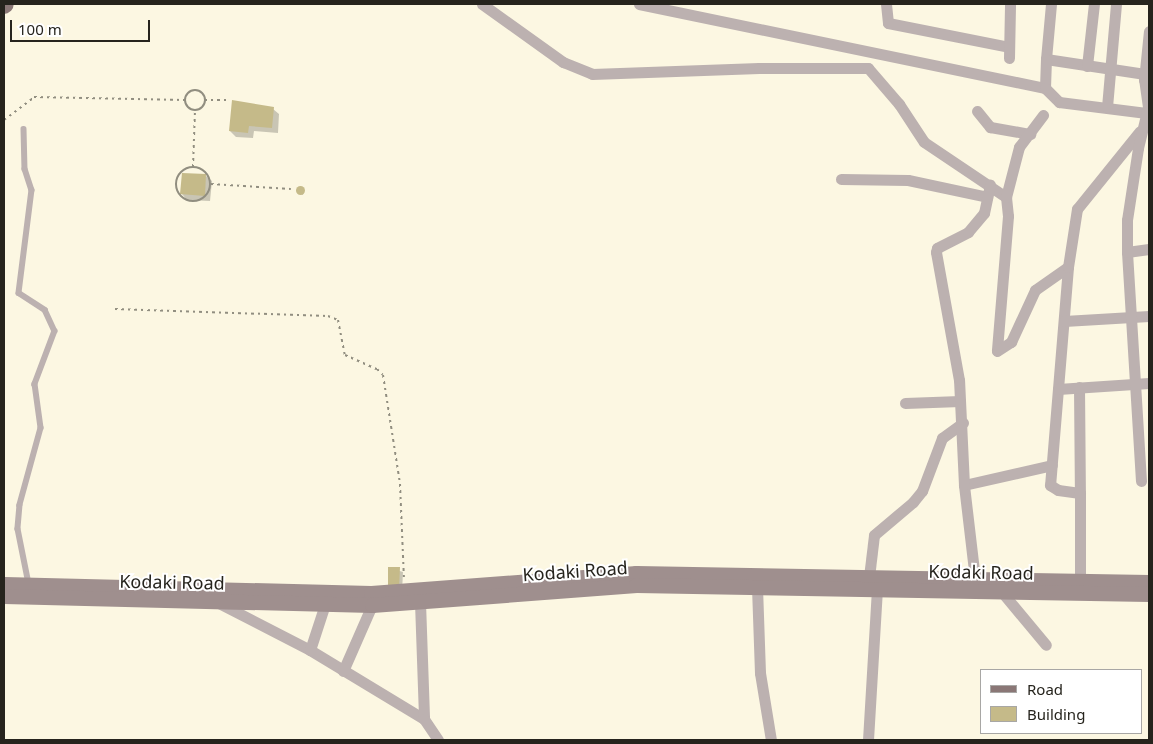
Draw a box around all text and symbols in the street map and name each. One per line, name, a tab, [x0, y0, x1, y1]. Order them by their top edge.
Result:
scale bar	[12, 10, 152, 42]
text: 100 m	[18, 19, 62, 39]
street label: Kodaki Road	[522, 557, 628, 585]
street label: Kodaki Road	[928, 560, 1034, 584]
street label: Kodaki Road	[119, 570, 225, 594]
legend	[980, 669, 1143, 734]
text: Road	[1027, 679, 1063, 699]
text: Building	[1027, 704, 1085, 724]

